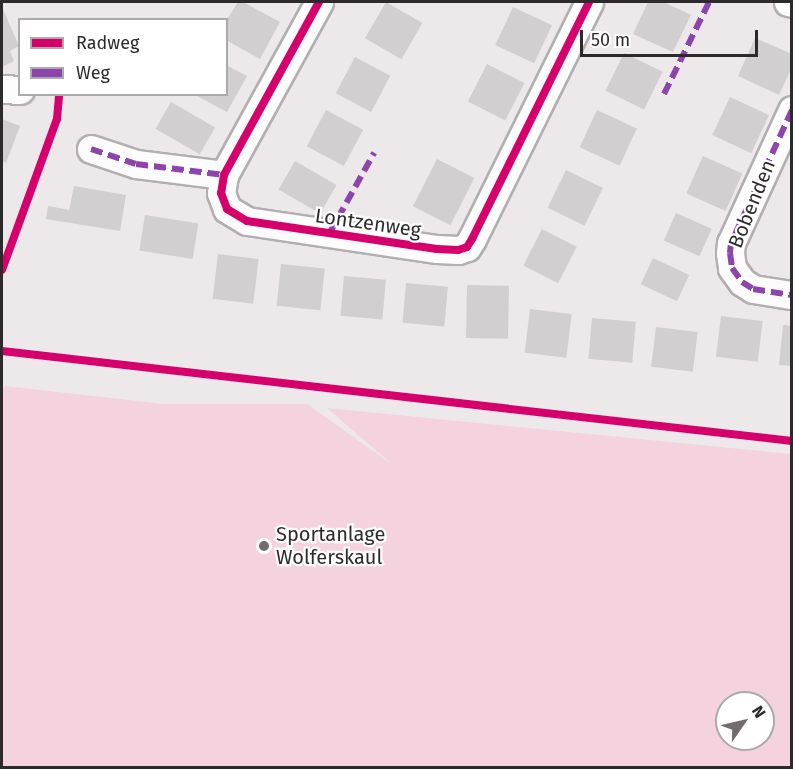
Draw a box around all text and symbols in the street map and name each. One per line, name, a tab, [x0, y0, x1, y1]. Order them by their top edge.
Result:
legend	[18, 18, 228, 96]
scale bar	[583, 18, 762, 56]
text: 50 m	[591, 29, 630, 51]
text: Radweg	[76, 32, 139, 54]
text: Weg	[76, 62, 110, 84]
street label: Bobenden	[723, 156, 781, 252]
street label: Lontzenweg	[313, 204, 423, 242]
place label: Sportanlage Wolferskaul	[276, 522, 385, 569]
marker: Sportanlage Wolferskaul	[257, 539, 271, 553]
north arrow	[715, 691, 775, 751]
text: N	[748, 702, 770, 721]

